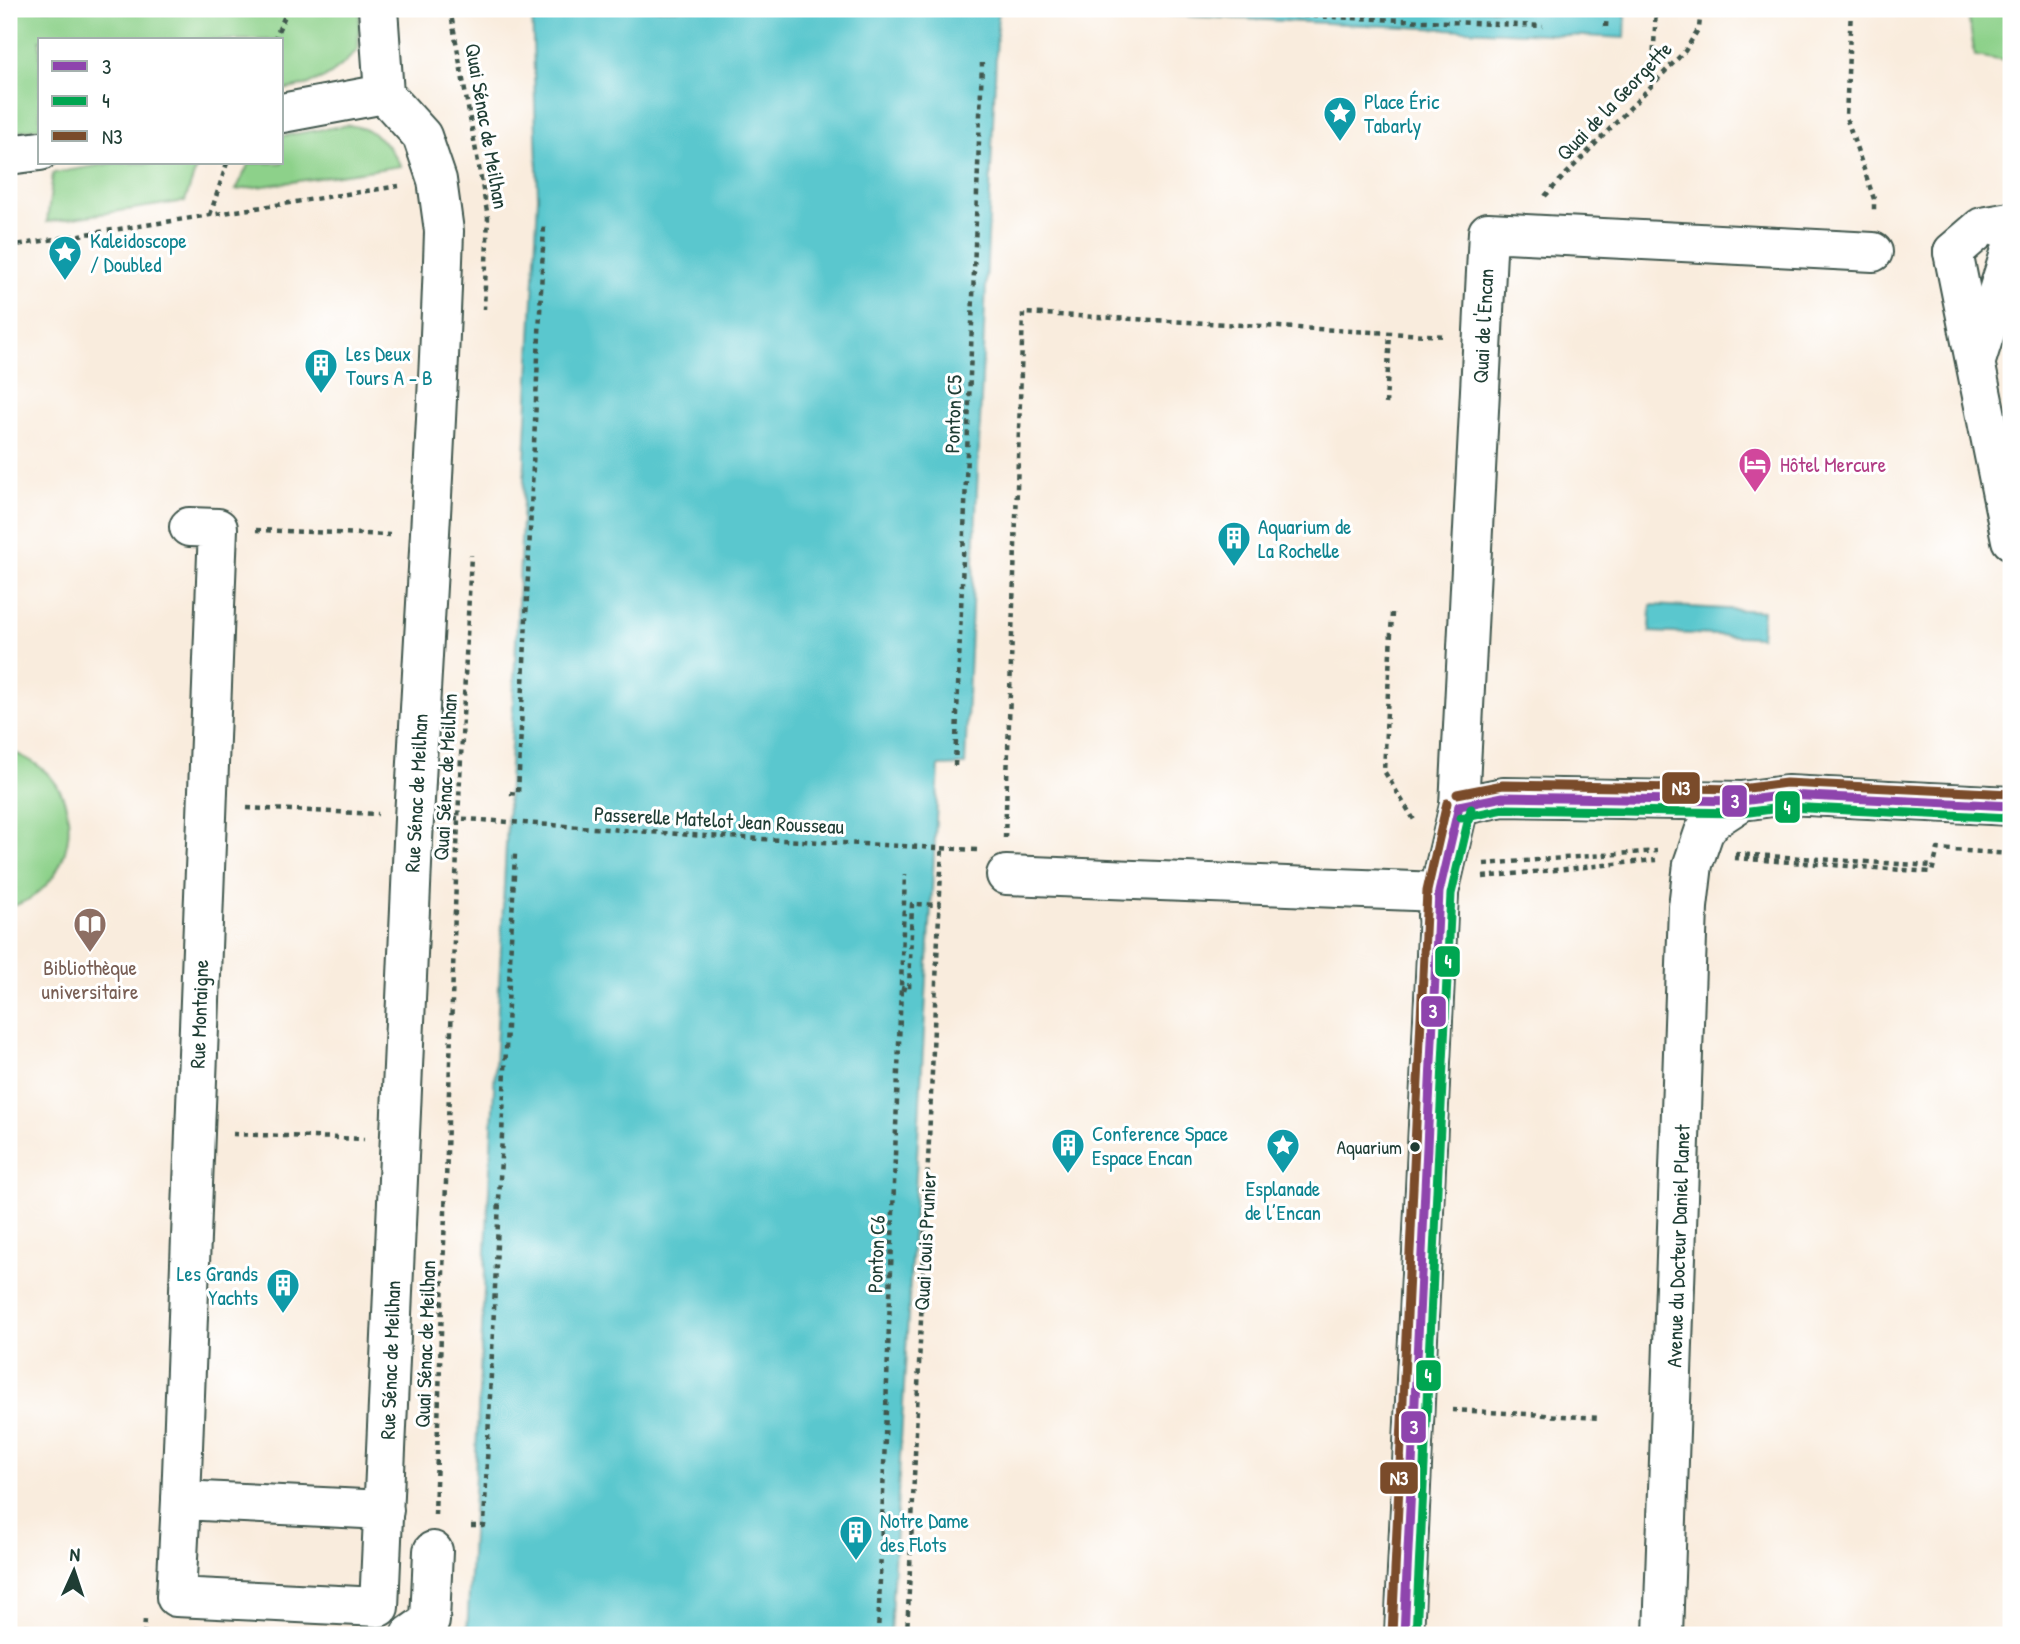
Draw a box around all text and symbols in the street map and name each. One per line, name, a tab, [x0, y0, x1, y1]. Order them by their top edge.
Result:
street label: Quai de la Georgette	[1550, 35, 1678, 167]
legend	[38, 38, 284, 164]
street label: Quai Sénac de Meilhan	[458, 41, 516, 211]
text: 3	[102, 52, 111, 81]
text: 4	[102, 86, 110, 115]
place label: Place Éric Tabarly	[1364, 87, 1440, 140]
place icon: Place Éric Tabarly	[1321, 94, 1359, 143]
text: N3	[102, 122, 123, 151]
place label: Kaleidoscope / Doubled	[90, 226, 187, 279]
place icon: Kaleidoscope / Doubled	[46, 233, 84, 282]
street label: Quai de l'Encan	[1466, 268, 1500, 384]
place label: Les Deux Tours A - B	[346, 339, 433, 392]
building icon: Les Deux Tours A - B	[302, 346, 340, 395]
street label: Ponton C5	[937, 374, 969, 454]
hotel icon: Hôtel Mercure	[1736, 445, 1774, 494]
place label: Hôtel Mercure	[1780, 450, 1886, 479]
place label: Aquarium de La Rochelle	[1258, 512, 1351, 565]
building icon: Aquarium de La Rochelle	[1215, 519, 1253, 568]
street label: Quai Sénac de Meilhan	[426, 693, 464, 861]
street label: Rue Sénac de Meilhan	[397, 713, 435, 873]
line badge: N3	[1661, 771, 1701, 805]
text: N3	[1672, 775, 1691, 801]
line badge: 3	[1721, 784, 1748, 818]
text: 3	[1731, 788, 1740, 814]
line badge: 4	[1774, 790, 1801, 824]
text: 4	[1783, 794, 1791, 820]
street label: Passerelle Matelot Jean Rousseau	[593, 799, 845, 841]
library icon: Bibliothèque universitaire	[71, 905, 109, 954]
line badge: 4	[1434, 945, 1461, 978]
text: 4	[1444, 948, 1452, 974]
place label: Bibliothèque universitaire	[42, 953, 138, 1006]
street label: Rue Montaigne	[183, 959, 215, 1069]
line badge: 3	[1420, 995, 1447, 1028]
text: 3	[1429, 998, 1438, 1024]
place label: Conference Space Espace Encan	[1092, 1119, 1228, 1172]
street label: Avenue du Docteur Daniel Planet	[1659, 1123, 1697, 1368]
building icon: Conference Space Espace Encan	[1049, 1126, 1087, 1175]
place icon: Esplanade de l’Encan	[1264, 1126, 1302, 1175]
place label: Aquarium	[1337, 1134, 1402, 1160]
marker: Aquarium	[1408, 1140, 1422, 1154]
street label: Quai Louis Prunier	[907, 1171, 943, 1311]
place label: Esplanade de l’Encan	[1245, 1174, 1321, 1227]
street label: Ponton C6	[860, 1215, 892, 1293]
place label: Les Grands Yachts	[177, 1259, 258, 1312]
street label: Quai Sénac de Meilhan	[408, 1260, 442, 1428]
building icon: Les Grands Yachts	[264, 1266, 302, 1315]
street label: Rue Sénac de Meilhan	[373, 1280, 407, 1440]
line badge: 4	[1415, 1359, 1442, 1392]
text: 4	[1424, 1362, 1432, 1388]
line badge: 3	[1400, 1410, 1427, 1444]
text: 3	[1410, 1414, 1419, 1440]
line badge: N3	[1379, 1461, 1419, 1495]
text: N3	[1390, 1465, 1409, 1491]
place label: Notre Dame des Flots	[880, 1506, 969, 1559]
building icon: Notre Dame des Flots	[837, 1513, 875, 1562]
north arrow	[38, 1536, 108, 1606]
text: N	[69, 1541, 81, 1567]

